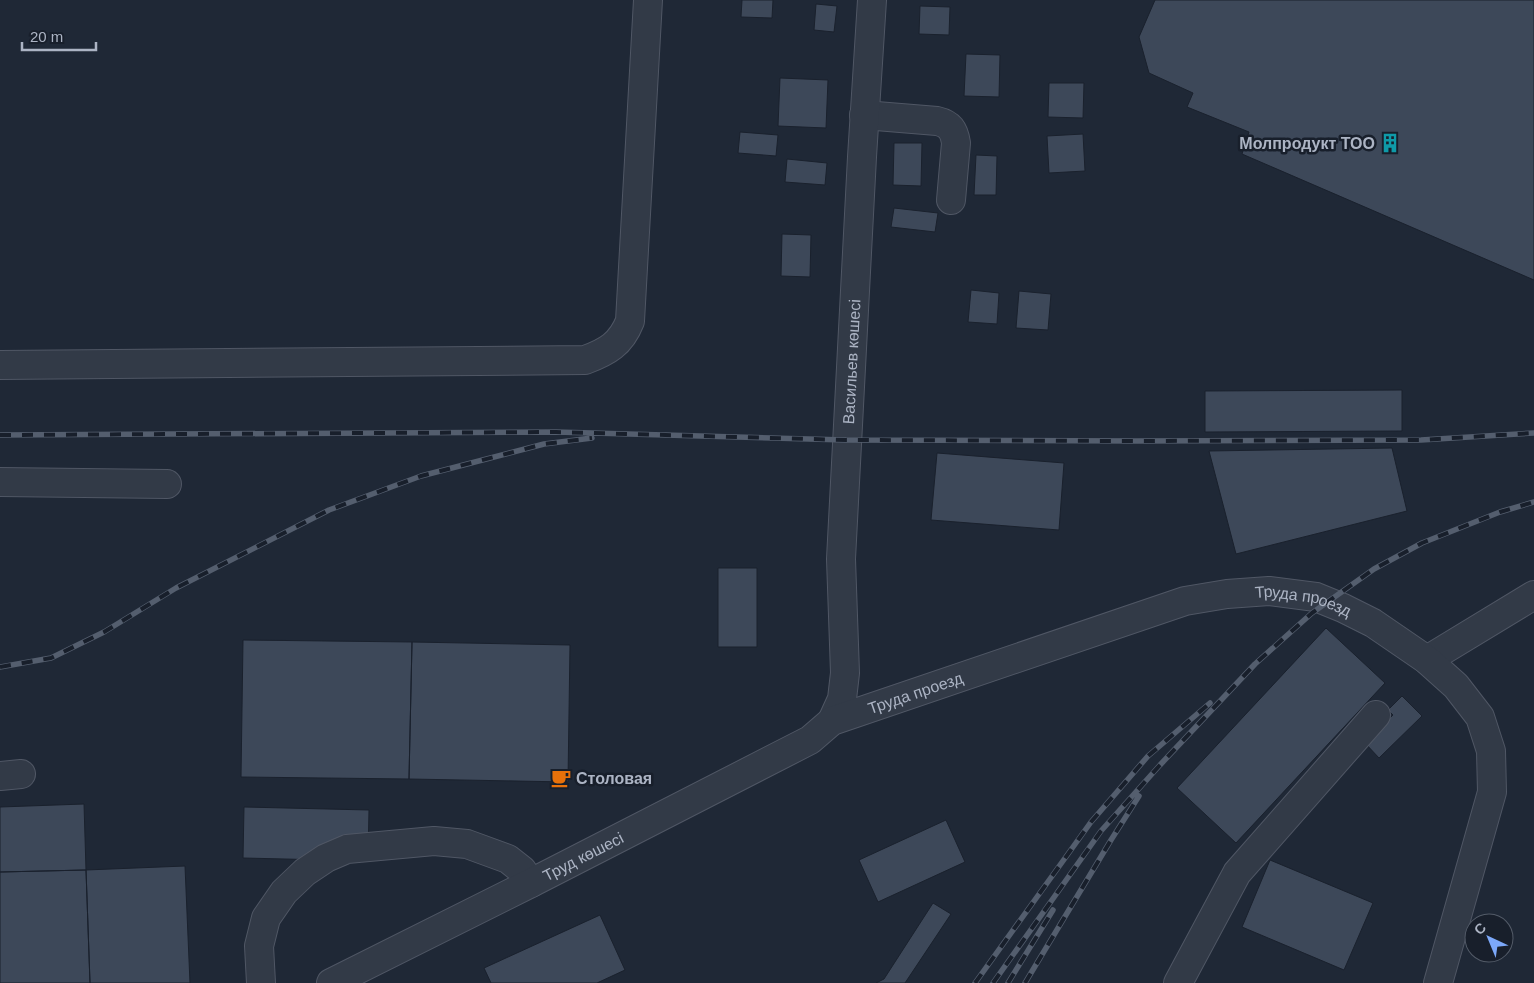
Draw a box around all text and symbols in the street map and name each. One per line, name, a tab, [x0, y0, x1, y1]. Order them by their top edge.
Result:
scale bar	[22, 20, 96, 52]
text: 20 m	[30, 28, 63, 45]
building icon: Молпродукт ТОО	[1379, 132, 1401, 154]
place label: Молпродукт ТОО	[1239, 135, 1375, 152]
street label: Васильев көшесі	[840, 299, 863, 425]
street label: Труда проезд	[1254, 582, 1355, 620]
street label: Труда проезд	[865, 669, 965, 717]
cafe icon: Столовая	[550, 767, 572, 789]
place label: Столовая	[576, 770, 652, 787]
street label: Труд көшесі	[540, 829, 626, 884]
north arrow	[1464, 913, 1514, 963]
text: С	[1471, 919, 1489, 938]

